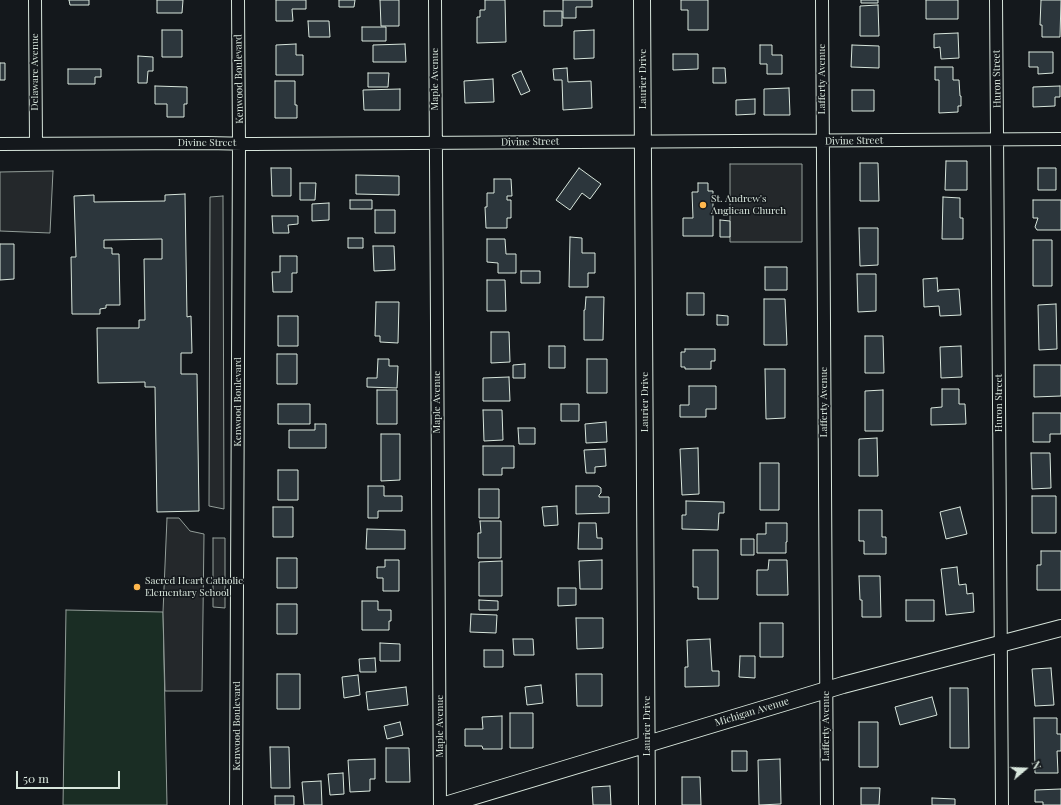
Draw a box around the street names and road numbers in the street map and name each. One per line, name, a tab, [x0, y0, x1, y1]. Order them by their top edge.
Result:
street label: Delaware Avenue	[29, 33, 41, 111]
street label: Kenwood Boulevard	[232, 34, 246, 124]
street label: Lafferty Avenue	[816, 44, 828, 114]
street label: Maple Avenue	[429, 48, 441, 110]
street label: Laurier Drive	[637, 49, 649, 109]
street label: Huron Street	[990, 50, 1004, 108]
street label: Divine Street	[825, 134, 883, 148]
street label: Divine Street	[501, 135, 559, 149]
street label: Divine Street	[178, 137, 236, 149]
street label: Kenwood Boulevard	[232, 357, 244, 447]
street label: Lafferty Avenue	[818, 367, 830, 437]
street label: Maple Avenue	[431, 371, 443, 433]
street label: Laurier Drive	[639, 372, 651, 432]
street label: Huron Street	[993, 374, 1005, 432]
street label: Kenwood Boulevard	[231, 681, 243, 771]
street label: Lafferty Avenue	[820, 691, 832, 761]
street label: Maple Avenue	[434, 695, 446, 757]
street label: Michigan Avenue	[713, 695, 791, 729]
street label: Laurier Drive	[641, 696, 653, 756]

